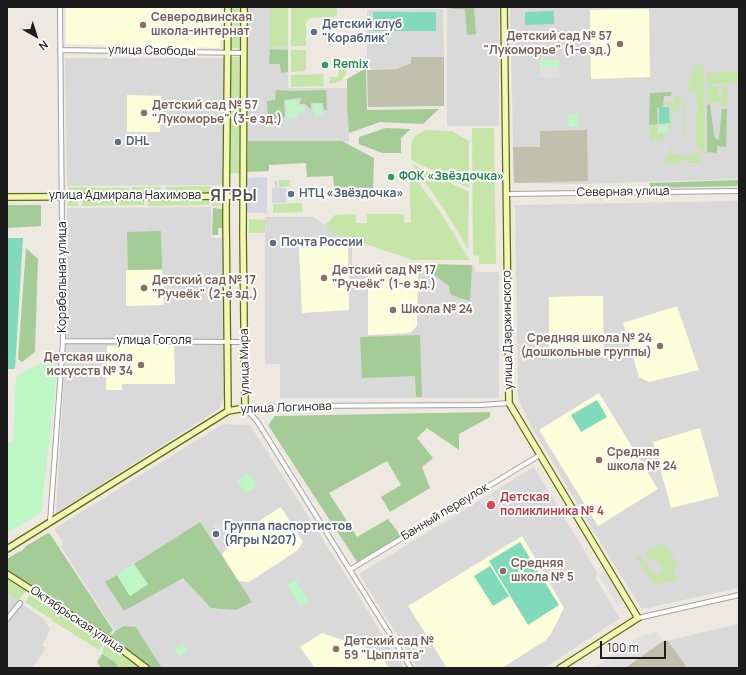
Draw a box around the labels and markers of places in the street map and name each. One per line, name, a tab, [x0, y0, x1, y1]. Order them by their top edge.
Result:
place label: Северодвинская школа-интернат	[151, 11, 252, 39]
place label: Детский клуб "Кораблик"	[322, 18, 402, 46]
marker: Северодвинская школа-интернат	[138, 20, 148, 30]
marker: Детский клуб "Кораблик"	[309, 27, 319, 37]
place label: Детский сад № 57 "Лукоморье" (1-е зд.)	[483, 30, 612, 58]
marker: Детский сад № 57 "Лукоморье" (1-е зд.)	[615, 39, 625, 49]
place label: Remix	[333, 58, 369, 72]
marker: Remix	[320, 60, 330, 70]
place label: Детский сад № 57 "Лукоморье" (3-е зд.)	[152, 99, 282, 127]
marker: Детский сад № 57 "Лукоморье" (3-е зд.)	[139, 108, 149, 118]
place label: DHL	[126, 135, 149, 149]
marker: DHL	[113, 137, 123, 147]
place label: ФОК «Звёздочка»	[399, 170, 504, 184]
marker: ФОК «Звёздочка»	[386, 172, 396, 182]
place label: НТЦ «Звёздочка»	[299, 187, 403, 201]
marker: НТЦ «Звёздочка»	[286, 189, 296, 199]
place label: Почта России	[281, 236, 363, 250]
marker: Почта России	[268, 238, 278, 248]
place label: Детский сад № 17 "Ручеёк" (1-е зд.)	[332, 264, 436, 292]
marker: Детский сад № 17 "Ручеёк" (1-е зд.)	[319, 273, 329, 283]
place label: Детский сад № 17 "Ручеёк" (2-е зд.)	[152, 274, 258, 302]
marker: Детский сад № 17 "Ручеёк" (2-е зд.)	[139, 283, 149, 293]
place label: Школа № 24	[401, 303, 473, 317]
marker: Школа № 24	[388, 305, 398, 315]
place label: Средняя школа № 24 (дошкольные группы)	[520, 332, 652, 360]
marker: Средняя школа № 24 (дошкольные группы)	[655, 341, 665, 351]
place label: Детская школа искусств № 34	[44, 351, 133, 379]
marker: Детская школа искусств № 34	[136, 360, 146, 370]
place label: Средняя школа № 24	[607, 446, 677, 474]
marker: Средняя школа № 24	[594, 455, 604, 465]
place label: Детская поликлиника № 4	[500, 491, 604, 519]
marker: Детская поликлиника № 4	[485, 499, 497, 511]
place label: Группа паспортистов (Ягры N207)	[224, 520, 352, 548]
marker: Группа паспортистов (Ягры N207)	[211, 529, 221, 539]
place label: Средняя школа № 5	[511, 557, 574, 585]
marker: Средняя школа № 5	[498, 566, 508, 576]
place label: Детский сад № 59 "Цыплята"	[344, 635, 434, 663]
marker: Детский сад № 59 "Цыплята"	[331, 644, 341, 654]

